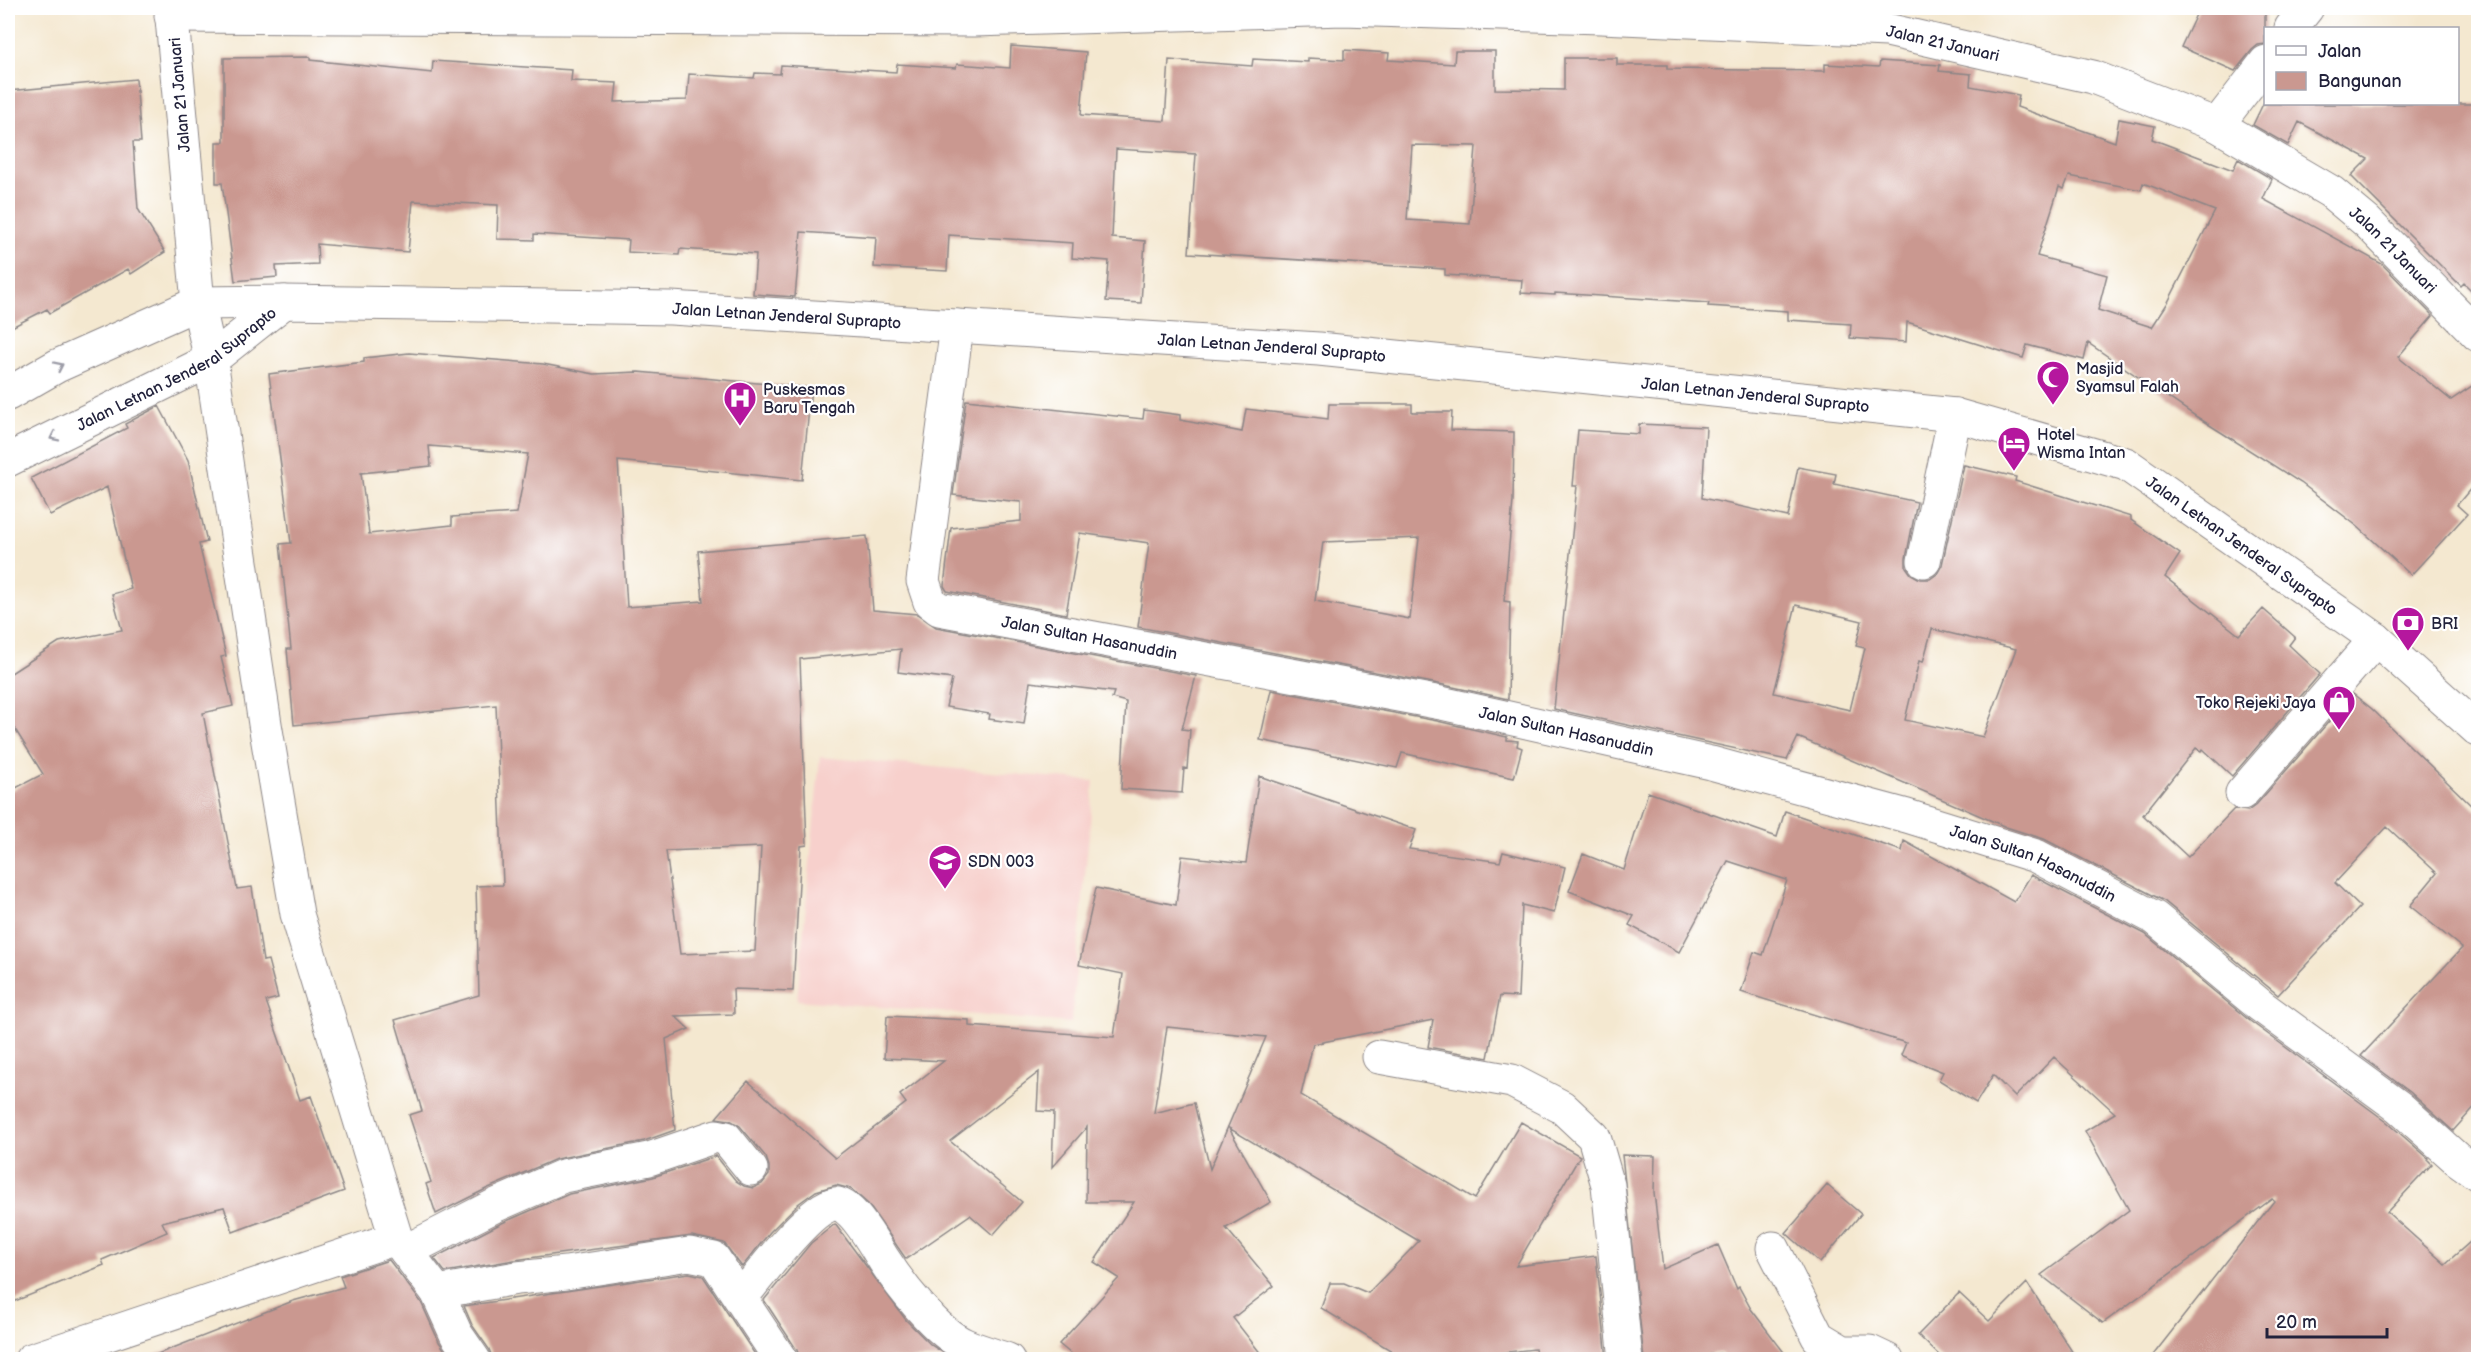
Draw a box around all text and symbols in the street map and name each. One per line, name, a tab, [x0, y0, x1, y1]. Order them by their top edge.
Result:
street label: Jalan 21 Januari	[1884, 22, 2001, 66]
legend	[2264, 27, 2459, 105]
street label: Jalan 21 Januari	[166, 37, 195, 153]
text: Jalan	[2318, 41, 2361, 62]
text: Bangunan	[2318, 71, 2402, 92]
street label: Jalan 21 Januari	[2345, 203, 2440, 298]
street label: Jalan Letnan Jenderal Suprapto	[672, 300, 902, 334]
street label: Jalan Letnan Jenderal Suprapto	[74, 304, 281, 436]
street label: Jalan Letnan Jenderal Suprapto	[1157, 331, 1387, 367]
mosque icon: Masjid Syamsul Falah	[2035, 359, 2071, 406]
place label: Masjid Syamsul Falah	[2076, 360, 2179, 397]
one-way arrow	[52, 361, 63, 373]
street label: Jalan Letnan Jenderal Suprapto	[1640, 375, 1870, 417]
hospital icon: Puskesmas Baru Tengah	[722, 380, 758, 427]
place label: Puskesmas Baru Tengah	[763, 381, 855, 418]
hotel icon: Hotel Wisma Intan	[1996, 425, 2032, 472]
place label: Hotel Wisma Intan	[2037, 426, 2126, 463]
one-way arrow	[49, 430, 60, 441]
street label: Jalan Letnan Jenderal Suprapto	[2142, 473, 2340, 620]
bank icon: BRI	[2390, 605, 2426, 652]
street label: Jalan Sultan Hasanuddin	[1000, 613, 1179, 664]
place label: BRI	[2431, 615, 2458, 634]
shop icon: Toko Rejeki Jaya	[2321, 684, 2357, 731]
place label: Toko Rejeki Jaya	[2196, 694, 2316, 713]
street label: Jalan Sultan Hasanuddin	[1477, 704, 1655, 761]
street label: Jalan Sultan Hasanuddin	[1947, 822, 2119, 907]
school or university icon: SDN 003	[927, 843, 963, 890]
place label: SDN 003	[968, 853, 1035, 872]
scale bar	[2267, 1301, 2387, 1339]
text: 20 m	[2276, 1312, 2317, 1333]

